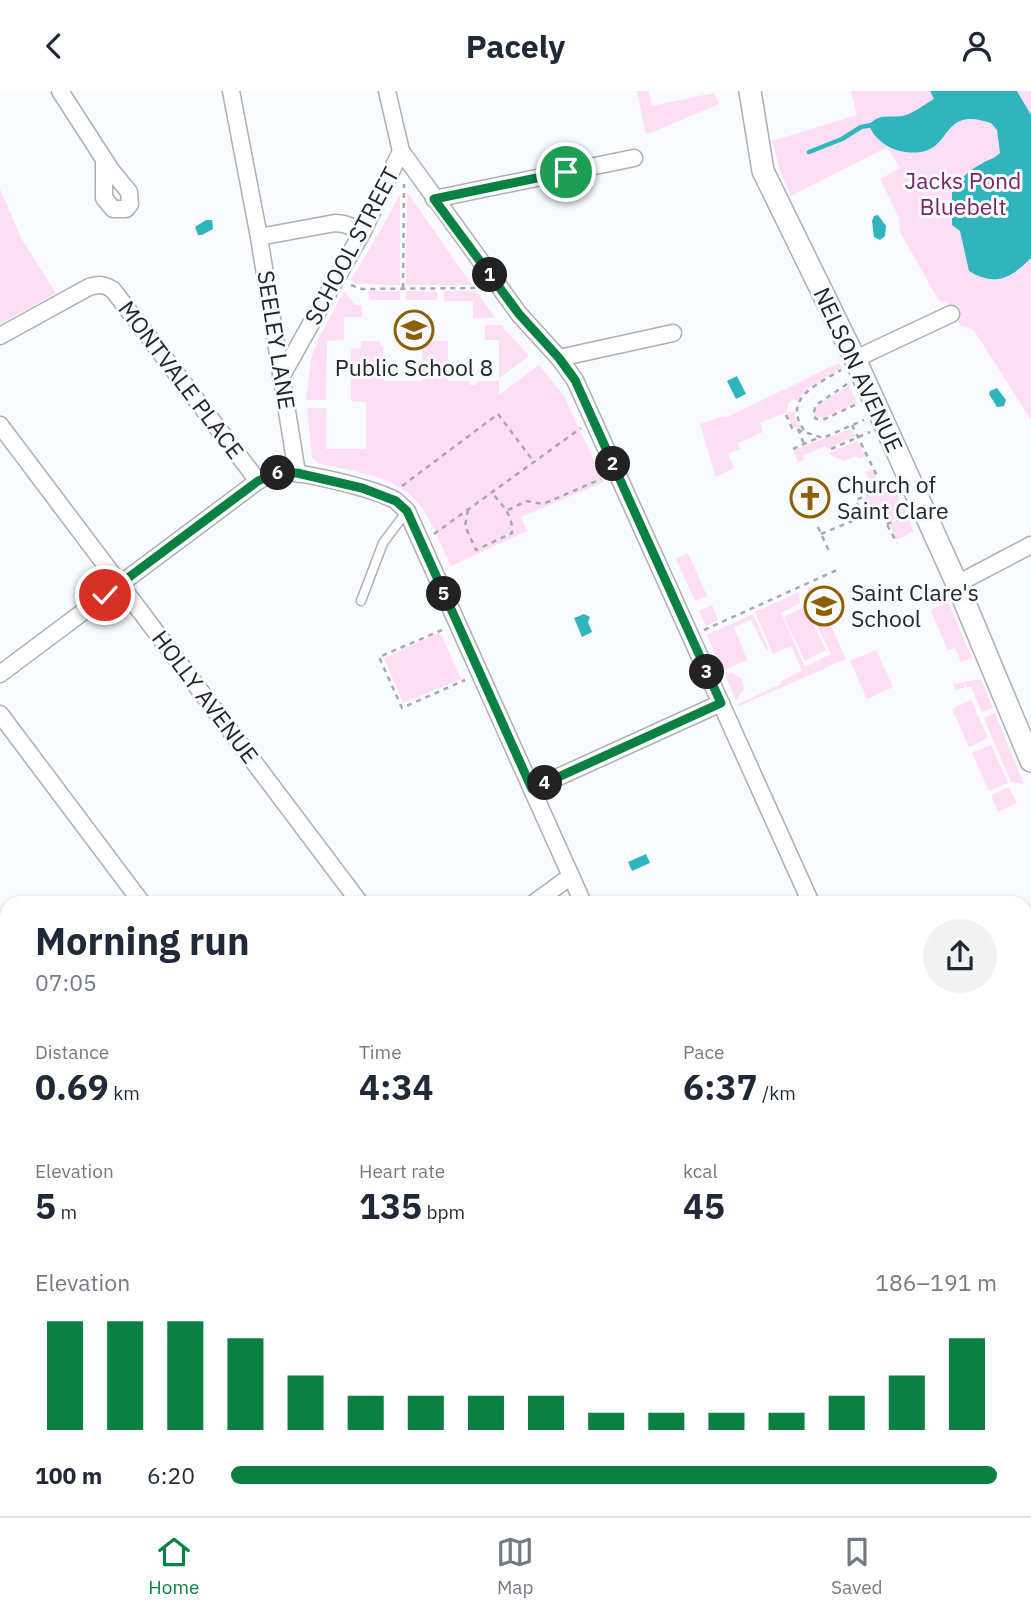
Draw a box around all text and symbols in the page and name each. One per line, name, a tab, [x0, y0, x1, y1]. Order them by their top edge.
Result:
text: Pacely	[466, 25, 565, 67]
icon: back	[35, 27, 73, 65]
icon: person	[958, 27, 996, 65]
pin	[536, 142, 596, 202]
icon: arrive	[547, 153, 585, 191]
street label: SCHOOL STREET	[297, 162, 405, 330]
park label: Jacks Pond Bluebelt	[905, 165, 1021, 221]
pin: 1	[472, 257, 508, 293]
text: 1	[484, 262, 495, 286]
street label: SEELEY LANE	[251, 268, 303, 411]
street label: NELSON AVENUE	[807, 282, 910, 457]
street label: MONTVALE PLACE	[112, 294, 251, 465]
school or university icon: Public School 8	[393, 309, 435, 351]
place label: Public School 8	[335, 352, 493, 382]
pin: 2	[596, 447, 630, 481]
text: 2	[607, 451, 618, 475]
pin: 6	[260, 455, 296, 491]
text: 6	[272, 460, 283, 484]
place label: Church of Saint Clare	[837, 469, 949, 525]
church icon: Church of Saint Clare	[789, 477, 831, 519]
pin	[75, 565, 135, 625]
icon: check	[86, 576, 124, 614]
pin: 5	[426, 577, 462, 611]
place label: Saint Clare's School	[851, 577, 979, 633]
text: 5	[438, 581, 449, 605]
school or university icon: Saint Clare's School	[803, 585, 845, 627]
street label: HOLLY AVENUE	[146, 624, 266, 769]
pin: 3	[690, 655, 724, 689]
text: 3	[701, 659, 712, 683]
pin: 4	[528, 765, 562, 801]
text: 4	[539, 770, 550, 794]
text: Morning run	[35, 916, 250, 965]
button: share	[923, 919, 997, 993]
text: 07:05	[35, 967, 97, 997]
text: Distance	[35, 1040, 109, 1064]
text: Time	[359, 1040, 402, 1064]
text: Pace	[683, 1040, 724, 1064]
text: 0.69	[35, 1064, 109, 1110]
text: 4:34	[359, 1064, 434, 1110]
text: 6:37	[683, 1064, 758, 1110]
text: km	[109, 1081, 140, 1105]
text: /km	[758, 1081, 796, 1105]
text: Elevation	[35, 1159, 114, 1183]
text: Heart rate	[359, 1159, 445, 1183]
text: kcal	[683, 1159, 718, 1183]
text: 5	[35, 1183, 56, 1229]
text: 135	[359, 1183, 422, 1229]
text: 45	[683, 1183, 725, 1229]
text: m	[56, 1200, 77, 1224]
text: bpm	[422, 1200, 465, 1224]
text: Elevation	[35, 1267, 130, 1297]
text: 186–191 m	[875, 1267, 997, 1297]
text: 100 m	[35, 1460, 102, 1490]
text: 6:20	[147, 1460, 195, 1490]
tab: Home	[148, 1533, 199, 1599]
tab: Map	[496, 1533, 534, 1599]
tab: Saved	[831, 1533, 883, 1599]

